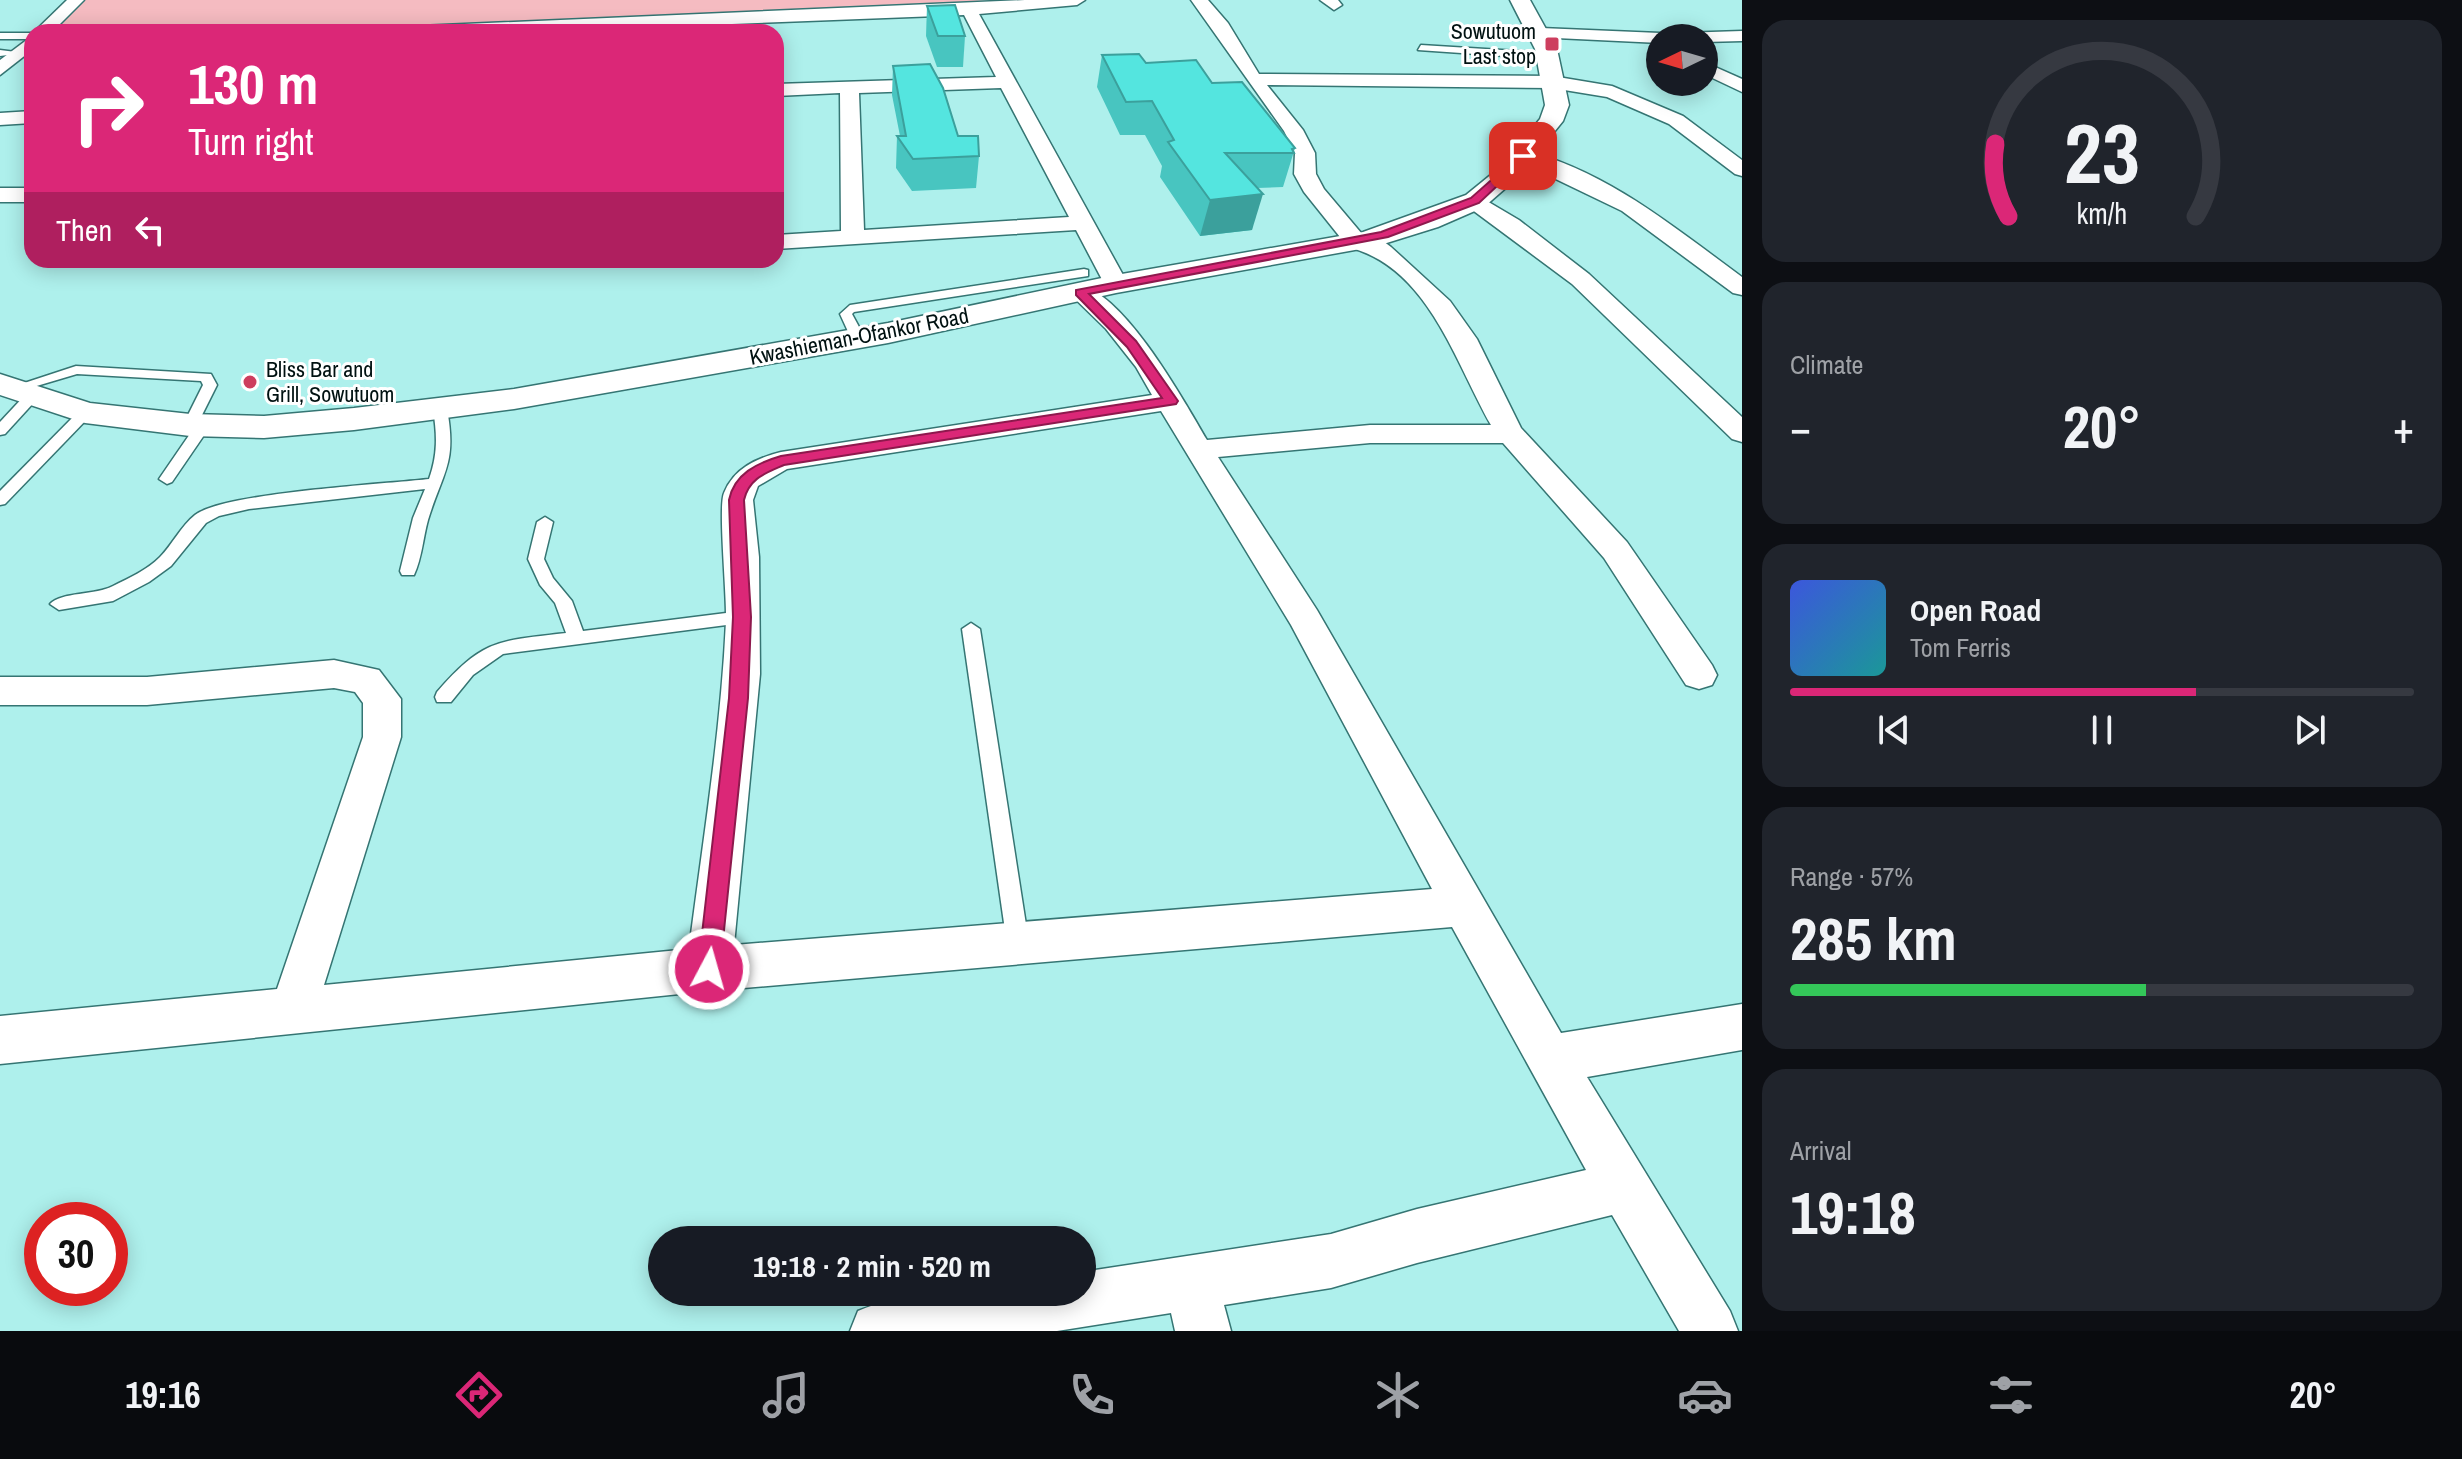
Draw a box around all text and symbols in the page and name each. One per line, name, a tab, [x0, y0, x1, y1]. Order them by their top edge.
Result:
place label: Sowutuom Last stop	[1451, 16, 1536, 71]
north arrow	[1646, 24, 1718, 96]
map controls	[1646, 24, 1718, 96]
marker: Sowutuom Last stop	[1543, 35, 1561, 53]
text: 130 m	[188, 46, 318, 121]
icon: right	[56, 56, 160, 160]
text: 23	[2064, 97, 2140, 209]
text: Turn right	[188, 118, 313, 166]
pin	[1489, 122, 1557, 190]
icon: arrive	[1501, 134, 1545, 178]
text: km/h	[2077, 194, 2127, 233]
icon: left	[128, 208, 172, 252]
text: Then	[56, 210, 112, 250]
street label: Kwashieman-Ofankor Road	[747, 300, 971, 372]
text: Climate	[1790, 347, 1863, 382]
place label: Bliss Bar and Grill, Sowutuom	[266, 354, 394, 409]
marker: Bliss Bar and Grill, Sowutuom	[241, 373, 259, 391]
text: 20°	[2063, 386, 2141, 467]
text: −	[1790, 397, 1811, 457]
text: +	[2393, 397, 2414, 457]
text: Open Road	[1910, 590, 2041, 630]
text: Tom Ferris	[1910, 630, 2011, 665]
icon: previous	[1872, 708, 1916, 752]
icon: pause	[2080, 708, 2124, 752]
icon: next	[2288, 708, 2332, 752]
text: Range · 57%	[1790, 859, 1913, 894]
text: 285 km	[1790, 898, 1957, 979]
position arrow	[667, 927, 751, 1011]
text: Arrival	[1790, 1133, 1852, 1168]
text: 19:18	[1790, 1172, 1916, 1253]
speed limit sign: 30	[24, 1202, 128, 1306]
text: 19:18 · 2 min · 520 m	[753, 1246, 991, 1286]
icon: directions	[451, 1367, 507, 1423]
icon: music	[758, 1367, 814, 1423]
icon: phone	[1064, 1367, 1120, 1423]
icon: climate	[1370, 1367, 1426, 1423]
icon: car	[1677, 1367, 1733, 1423]
icon: filters	[1983, 1367, 2039, 1423]
text: 19:16	[125, 1371, 201, 1419]
text: 20°	[2290, 1371, 2337, 1419]

